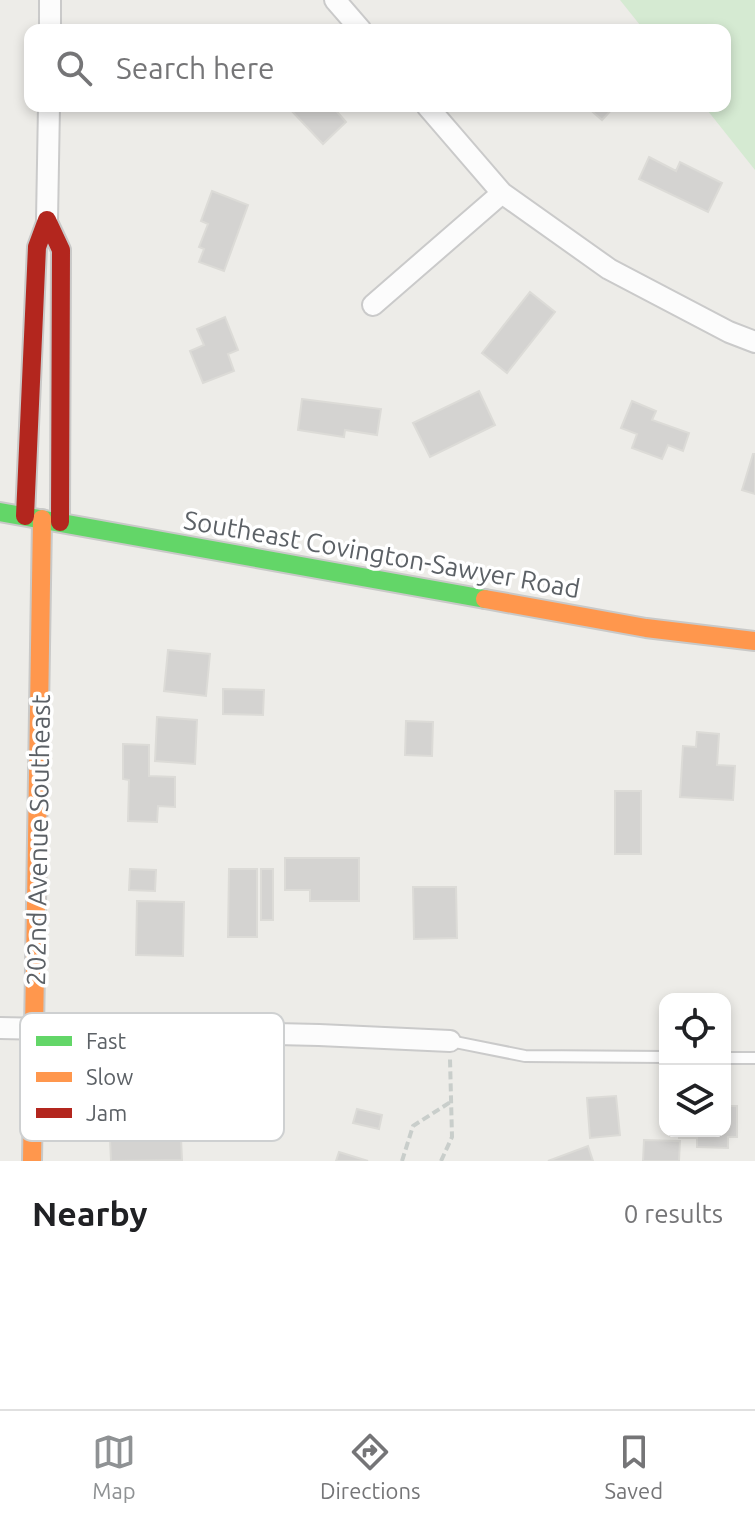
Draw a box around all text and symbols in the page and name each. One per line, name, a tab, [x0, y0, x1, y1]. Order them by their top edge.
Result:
search box	[24, 24, 731, 112]
icon: search	[52, 46, 96, 90]
text: Search here	[116, 51, 275, 85]
street label: Southeast Covington-Sawyer Road	[182, 505, 582, 603]
street label: 202nd Avenue Southeast	[21, 694, 55, 986]
map controls	[659, 993, 731, 1137]
button: locate	[659, 993, 731, 1065]
legend	[20, 1013, 284, 1141]
text: Fast	[86, 1028, 127, 1053]
text: Slow	[86, 1064, 133, 1089]
button: layers	[659, 1065, 731, 1137]
text: Jam	[86, 1100, 127, 1125]
text: Nearby	[32, 1194, 147, 1232]
text: 0 results	[624, 1199, 723, 1228]
tab: Map	[92, 1430, 136, 1503]
tab: Directions	[320, 1430, 421, 1503]
tab: Saved	[604, 1430, 663, 1503]

